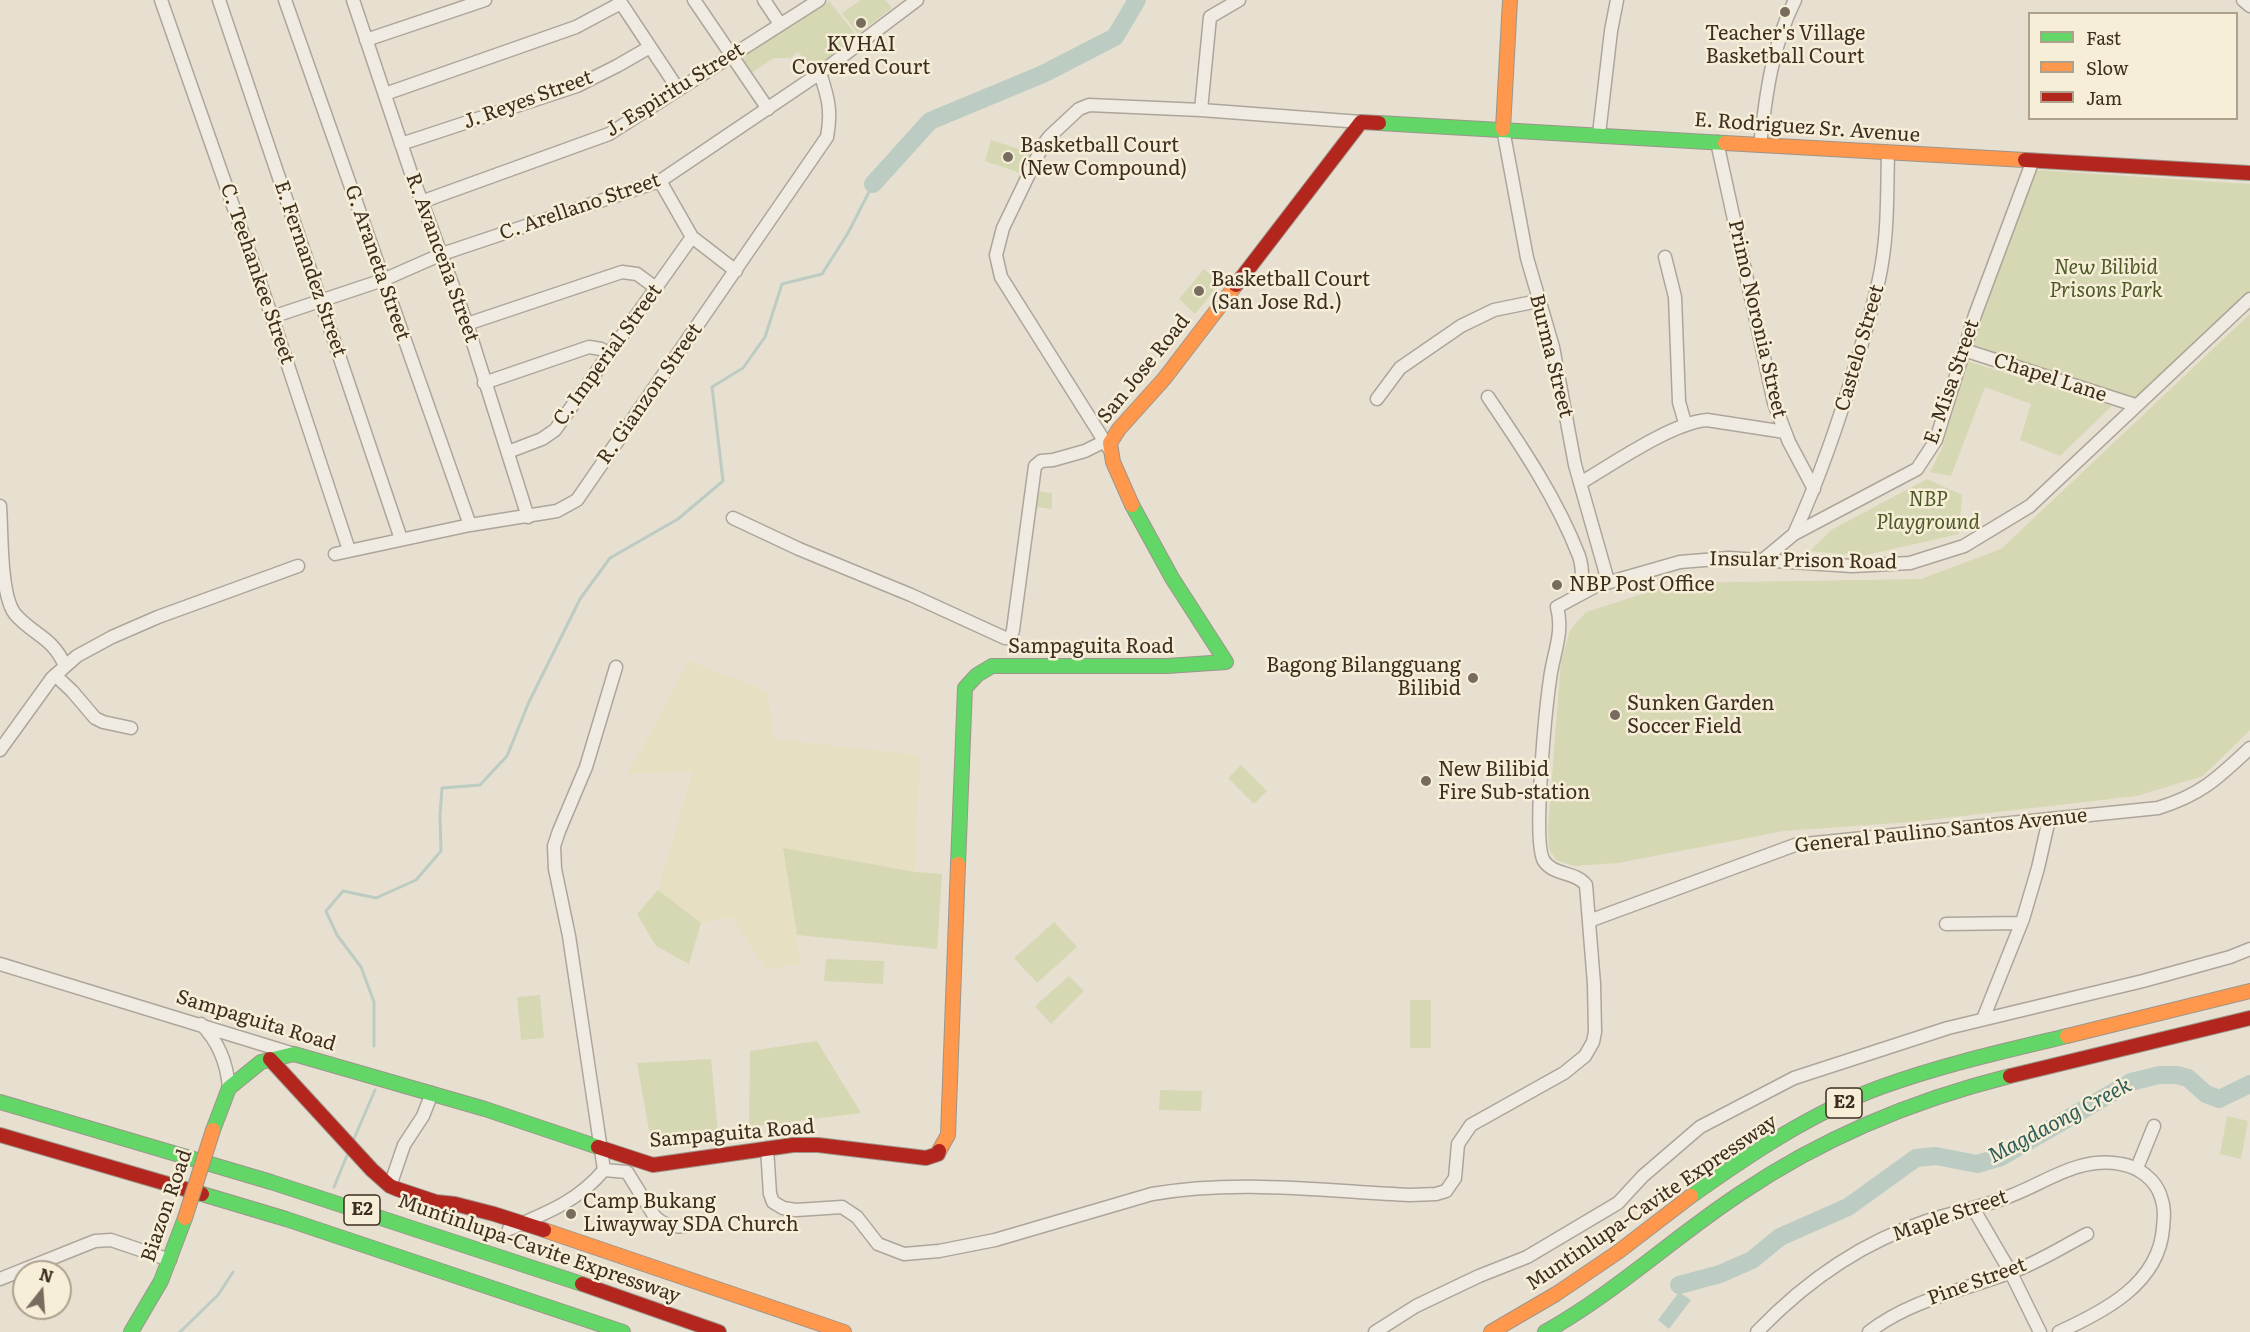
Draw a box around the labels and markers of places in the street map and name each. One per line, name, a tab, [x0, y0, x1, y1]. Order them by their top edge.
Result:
marker: Teacher's Village Basketball Court	[1778, 5, 1792, 19]
marker: KVHAI Covered Court	[854, 16, 868, 30]
place label: Teacher's Village Basketball Court	[1705, 22, 1865, 69]
place label: KVHAI Covered Court	[792, 33, 930, 80]
place label: Basketball Court (New Compound)	[1020, 134, 1187, 181]
marker: Basketball Court (New Compound)	[1001, 150, 1015, 164]
place label: Basketball Court (San Jose Rd.)	[1211, 268, 1370, 315]
marker: Basketball Court (San Jose Rd.)	[1192, 284, 1206, 298]
place label: NBP Post Office	[1569, 573, 1715, 597]
marker: NBP Post Office	[1550, 578, 1564, 592]
place label: Bagong Bilangguang Bilibid	[1266, 654, 1461, 701]
marker: Bagong Bilangguang Bilibid	[1466, 671, 1480, 685]
place label: Sunken Garden Soccer Field	[1627, 692, 1774, 739]
marker: Sunken Garden Soccer Field	[1608, 708, 1622, 722]
place label: New Bilibid Fire Sub-station	[1438, 758, 1590, 805]
marker: New Bilibid Fire Sub-station	[1419, 774, 1433, 788]
place label: Camp Bukang Liwayway SDA Church	[583, 1190, 799, 1237]
marker: Camp Bukang Liwayway SDA Church	[564, 1207, 578, 1221]

